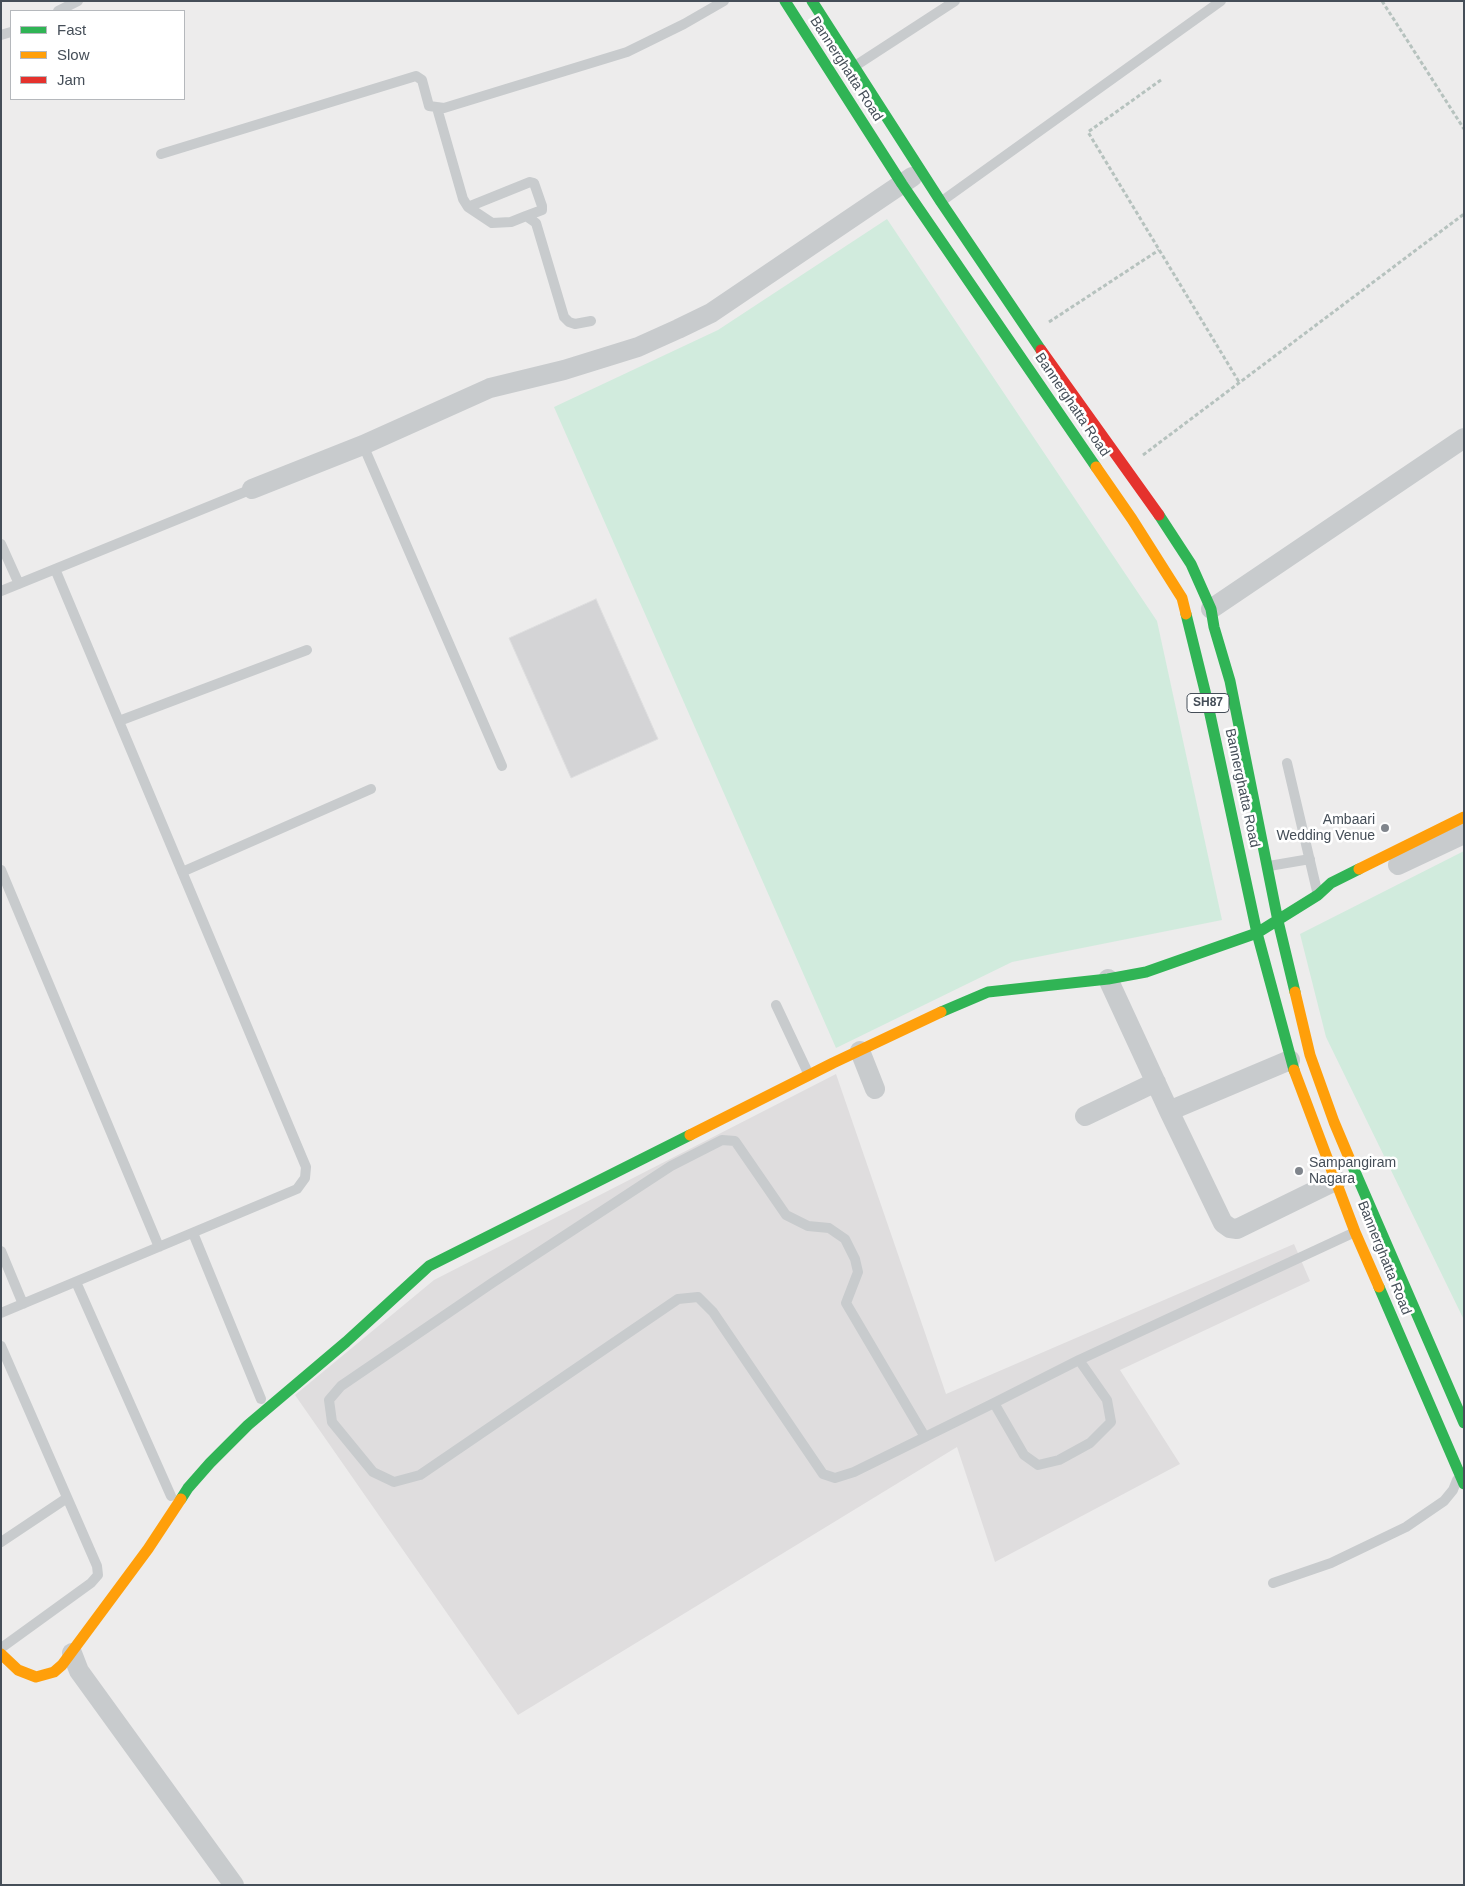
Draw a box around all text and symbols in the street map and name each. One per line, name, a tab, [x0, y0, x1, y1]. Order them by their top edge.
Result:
legend	[10, 10, 185, 100]
street label: Bannerghatta Road	[806, 14, 886, 124]
text: Fast	[57, 21, 86, 38]
text: Slow	[57, 46, 90, 63]
text: Jam	[57, 71, 85, 88]
street label: Bannerghatta Road	[1031, 350, 1113, 460]
road number: SH87	[1187, 694, 1229, 712]
street label: Bannerghatta Road	[1221, 727, 1263, 849]
place label: Ambaari Wedding Venue	[1276, 812, 1375, 844]
marker: Ambaari Wedding Venue	[1379, 822, 1391, 834]
place label: Sampangiram Nagara	[1309, 1155, 1396, 1188]
marker: Sampangiram Nagara	[1293, 1165, 1305, 1177]
street label: Bannerghatta Road	[1353, 1199, 1415, 1317]

